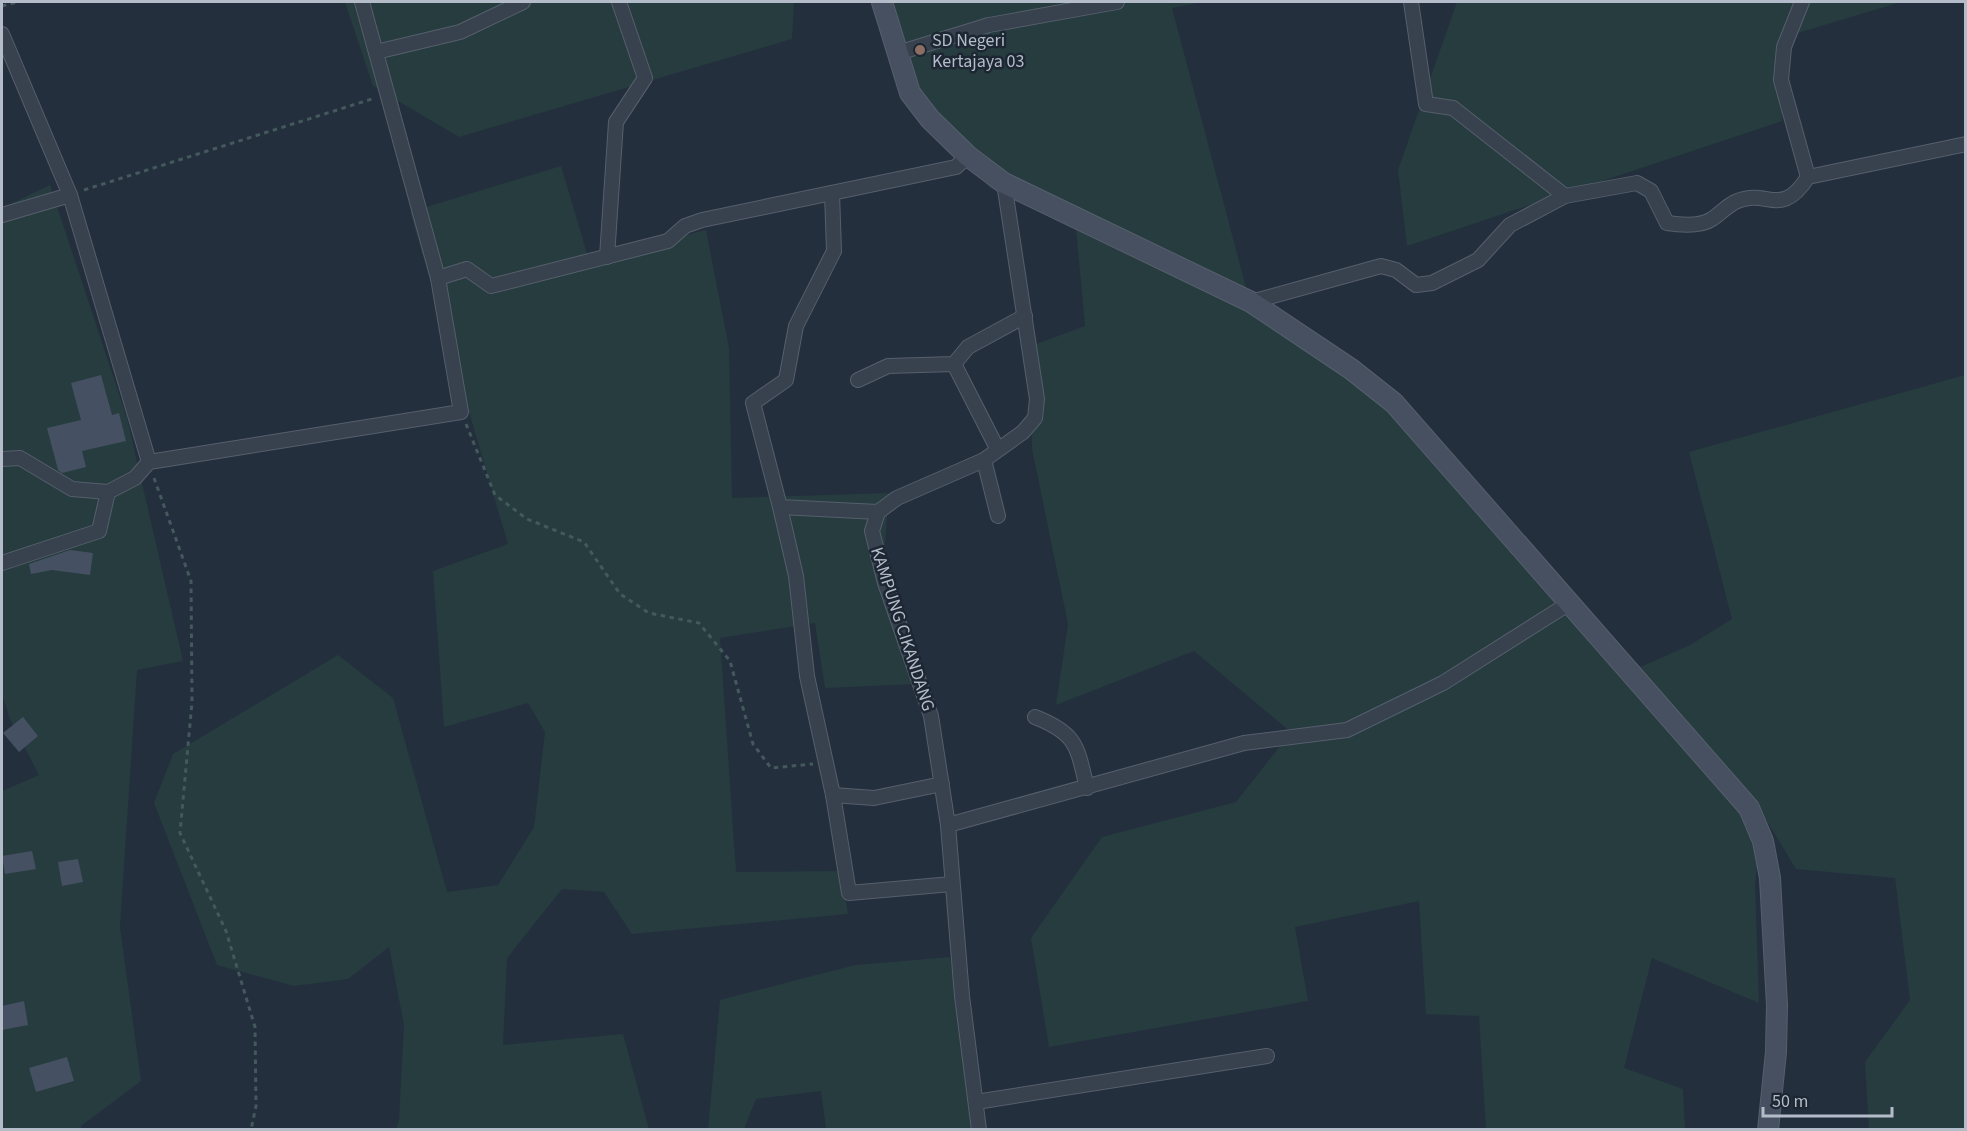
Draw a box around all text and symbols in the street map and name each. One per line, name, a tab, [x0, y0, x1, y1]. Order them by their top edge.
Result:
place label: SD Negeri Kertajaya 03	[932, 28, 1024, 74]
marker: SD Negeri Kertajaya 03	[913, 43, 927, 57]
street label: KAMPUNG CIKANDANG	[864, 544, 941, 714]
scale bar	[1763, 1080, 1892, 1118]
text: 50 m	[1772, 1089, 1808, 1114]

